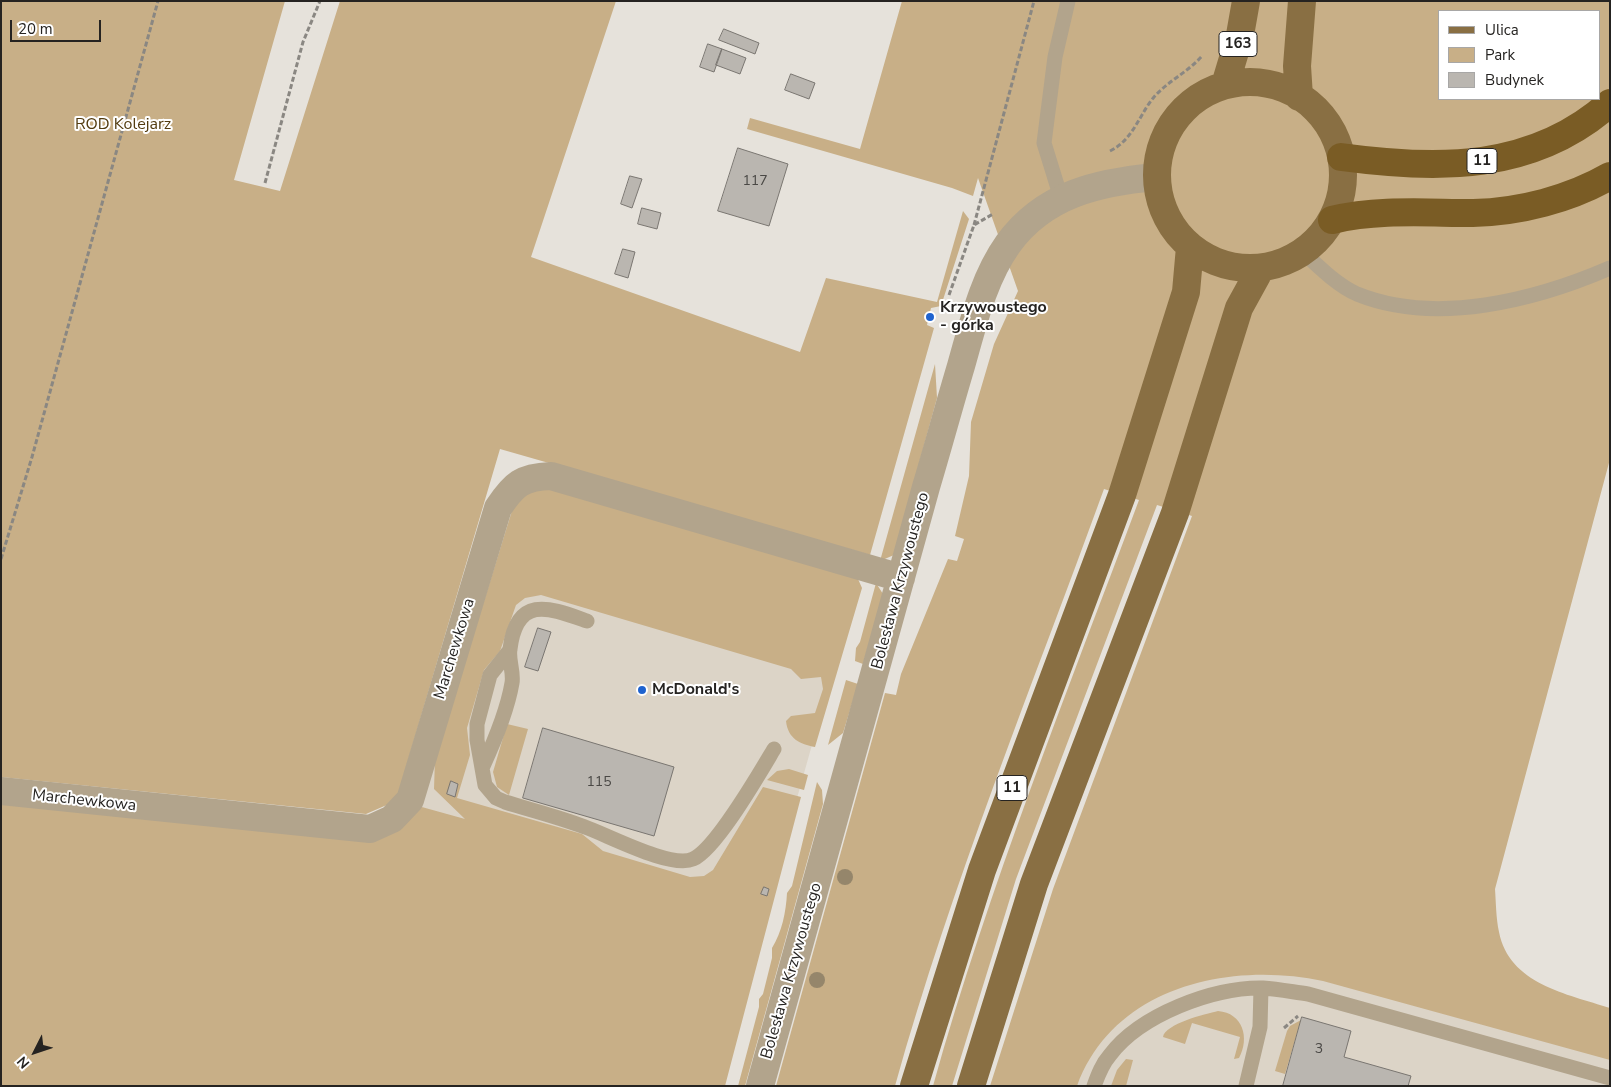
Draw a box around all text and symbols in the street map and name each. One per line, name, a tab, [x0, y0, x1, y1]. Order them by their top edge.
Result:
scale bar	[12, 10, 104, 42]
legend	[1438, 10, 1601, 100]
text: 20 m	[18, 19, 53, 39]
text: Ulica	[1485, 20, 1519, 40]
road number: 163	[1219, 32, 1257, 56]
text: Park	[1485, 45, 1515, 65]
text: Budynek	[1485, 70, 1544, 90]
park label: ROD Kolejarz	[75, 115, 171, 135]
road number: 11	[1467, 148, 1497, 174]
house number: 117	[742, 174, 768, 190]
place label: Krzywoustego - górka	[940, 298, 1047, 336]
marker: Krzywoustego - górka	[924, 311, 936, 323]
street label: Bolesława Krzywoustego	[868, 490, 934, 672]
street label: Marchewkowa	[431, 596, 479, 702]
place label: McDonald's	[652, 680, 739, 700]
marker: McDonald's	[636, 684, 648, 696]
house number: 115	[586, 775, 612, 791]
road number: 11	[997, 776, 1027, 800]
street label: Marchewkowa	[31, 786, 137, 816]
street label: Bolesława Krzywoustego	[758, 881, 826, 1061]
north arrow	[10, 1027, 60, 1077]
house number: 3	[1315, 1042, 1323, 1058]
text: N	[13, 1052, 34, 1072]

